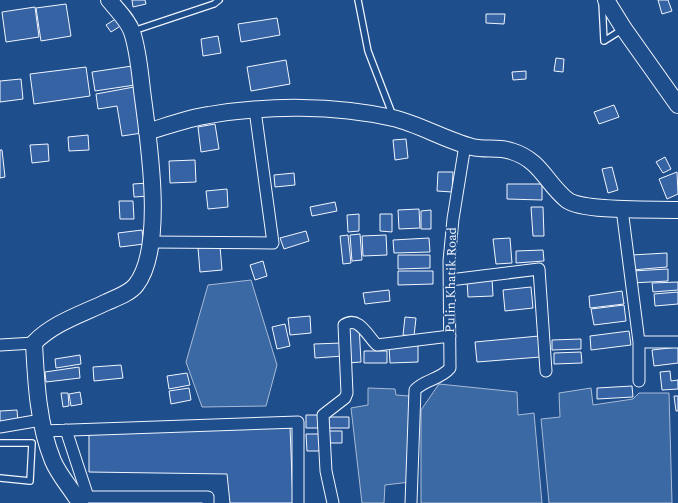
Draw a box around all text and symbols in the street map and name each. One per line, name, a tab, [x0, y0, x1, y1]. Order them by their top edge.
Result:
street label: Pulin Khatik Road	[440, 227, 462, 333]

